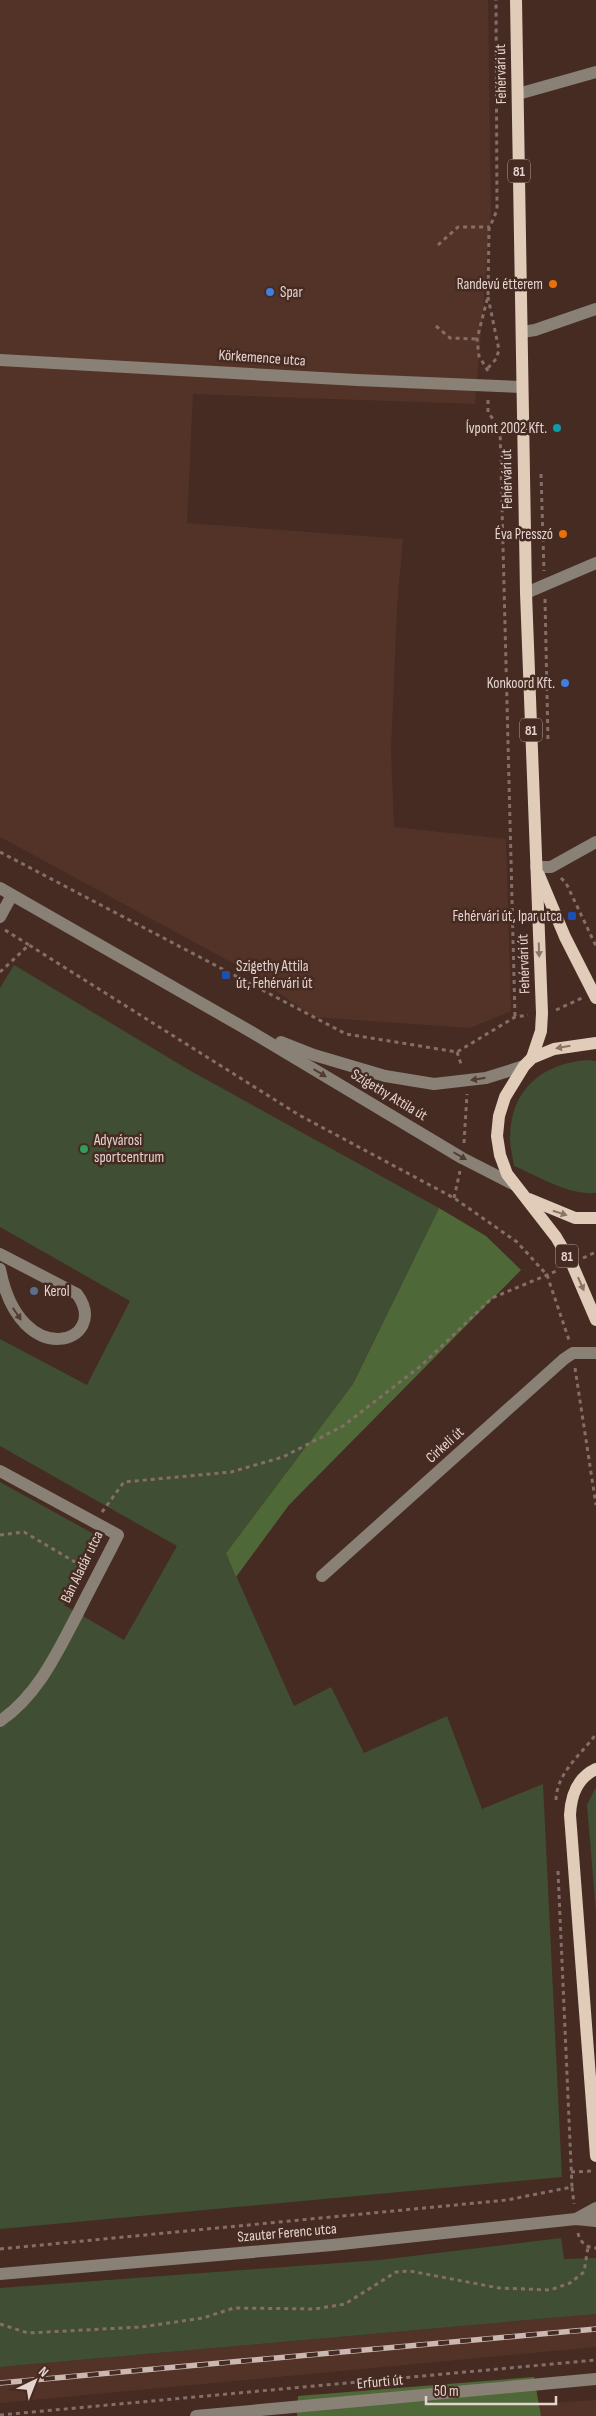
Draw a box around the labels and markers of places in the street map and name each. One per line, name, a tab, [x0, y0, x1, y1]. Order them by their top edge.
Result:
place label: Randevú étterem	[457, 275, 543, 294]
marker: Randevú étterem	[547, 278, 559, 290]
place label: Spar	[280, 283, 303, 302]
marker: Spar	[264, 286, 276, 298]
place label: Ívpont 2002 Kft.	[466, 419, 547, 438]
marker: Ívpont 2002 Kft.	[551, 422, 563, 434]
place label: Éva Presszó	[495, 525, 553, 544]
marker: Éva Presszó	[557, 528, 569, 540]
place label: Konkoord Kft.	[487, 674, 555, 693]
marker: Konkoord Kft.	[559, 677, 571, 689]
place label: Fehérvári út, Ipar utca	[452, 907, 562, 926]
marker: Fehérvári út, Ipar utca	[566, 910, 578, 922]
place label: Szigethy Attila út, Fehérvári út	[236, 957, 313, 993]
marker: Szigethy Attila út, Fehérvári út	[220, 969, 232, 981]
place label: Adyvárosi sportcentrum	[93, 1131, 164, 1167]
marker: Adyvárosi sportcentrum	[78, 1143, 90, 1155]
place label: Kerol	[44, 1282, 70, 1301]
marker: Kerol	[28, 1285, 40, 1297]

